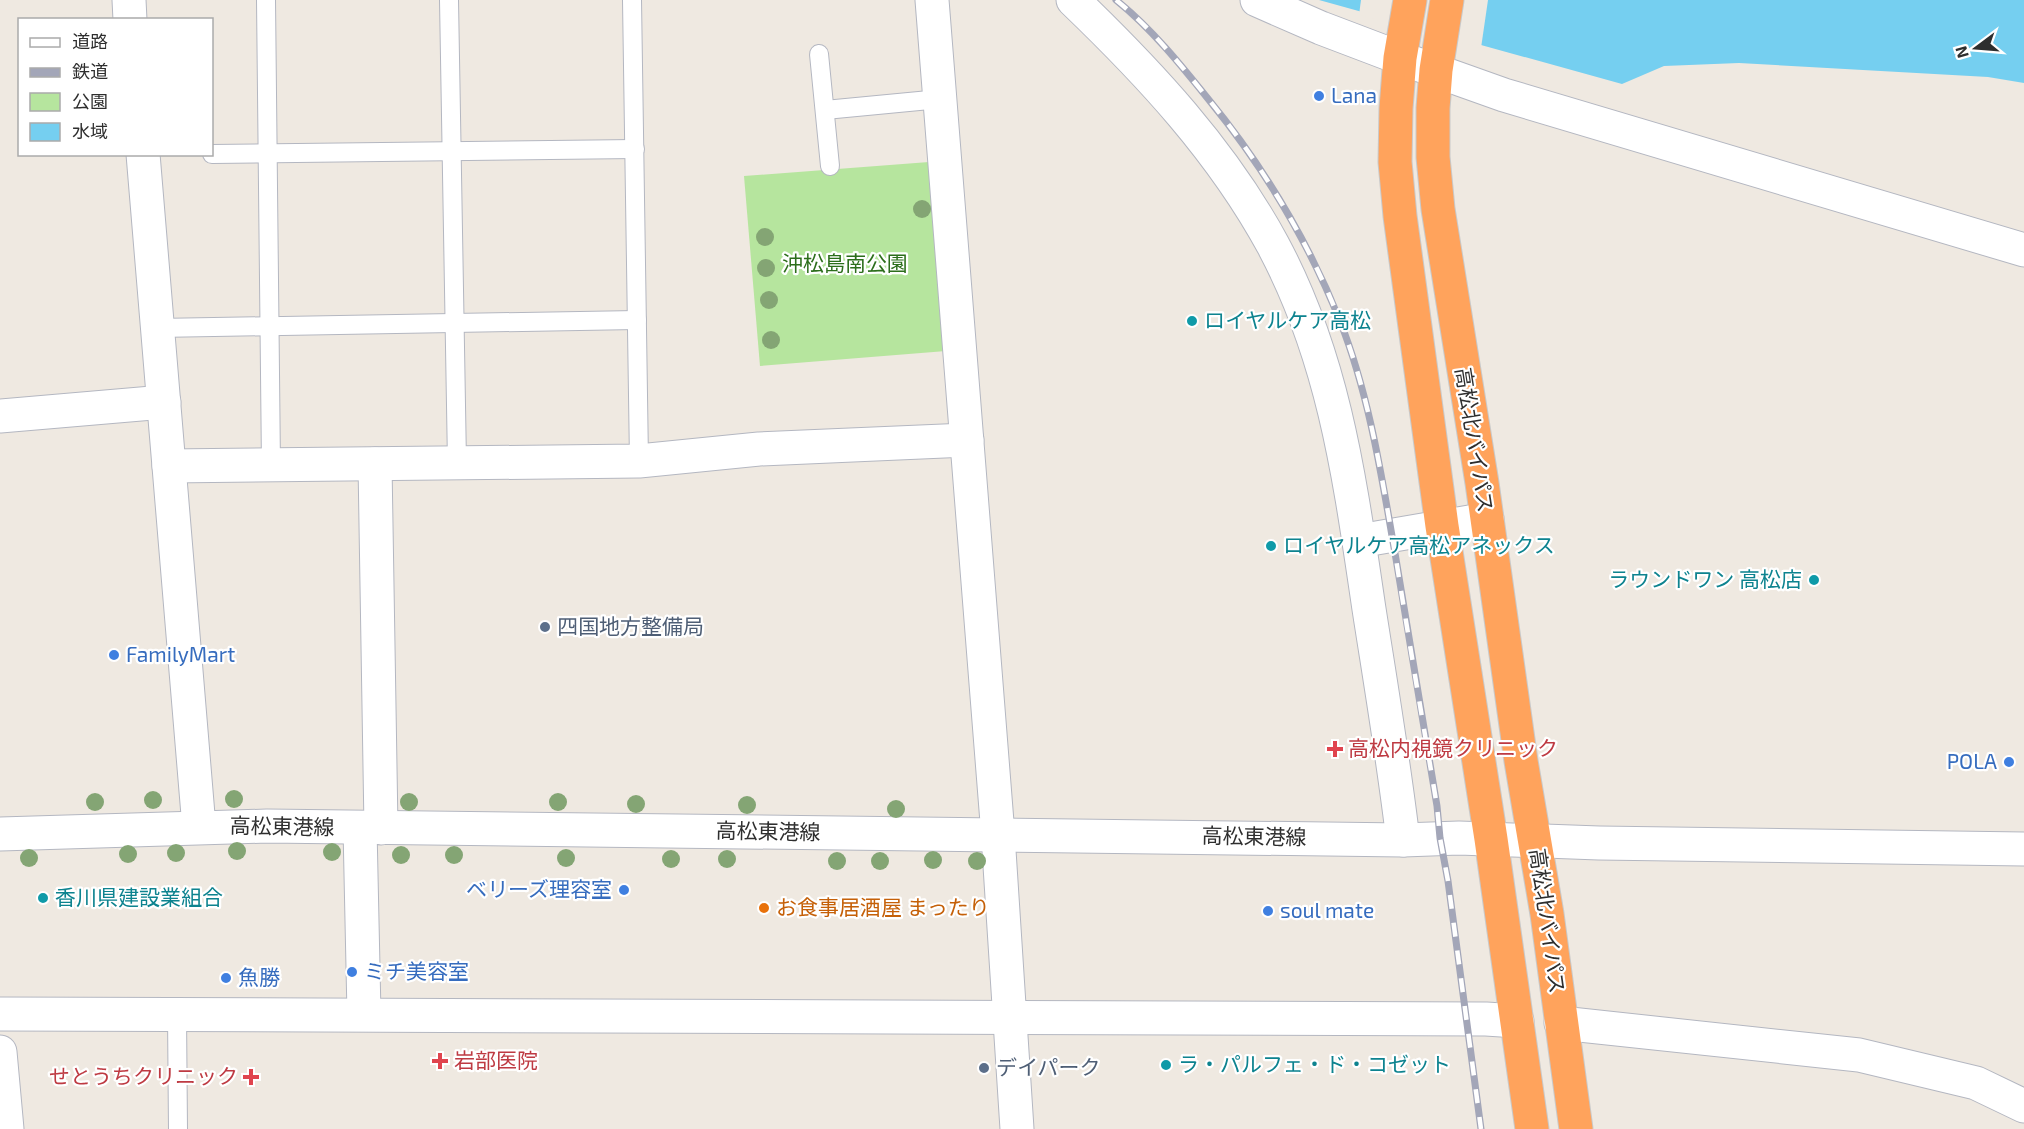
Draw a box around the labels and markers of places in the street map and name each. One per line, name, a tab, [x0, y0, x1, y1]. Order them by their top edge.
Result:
place label: Lana	[1331, 82, 1377, 107]
marker: Lana	[1312, 89, 1326, 103]
place label: ロイヤルケア高松	[1204, 307, 1371, 332]
marker: ロイヤルケア高松	[1185, 314, 1199, 328]
place label: ロイヤルケア高松アネックス	[1283, 532, 1555, 557]
marker: ロイヤルケア高松アネックス	[1264, 539, 1278, 553]
place label: ラウンドワン 高松店	[1608, 566, 1802, 591]
marker: ラウンドワン 高松店	[1807, 573, 1821, 587]
place label: 四国地方整備局	[557, 613, 704, 638]
marker: 四国地方整備局	[538, 620, 552, 634]
place label: FamilyMart	[126, 641, 235, 666]
marker: FamilyMart	[107, 648, 121, 662]
place label: 高松内視鏡クリニック	[1348, 735, 1558, 760]
marker: 高松内視鏡クリニック	[1326, 740, 1344, 758]
place label: POLA	[1947, 748, 1997, 773]
marker: POLA	[2002, 755, 2016, 769]
place label: ベリーズ理容室	[466, 876, 612, 901]
marker: ベリーズ理容室	[617, 883, 631, 897]
place label: 香川県建設業組合	[55, 884, 223, 909]
marker: 香川県建設業組合	[36, 891, 50, 905]
place label: お食事居酒屋 まったり	[776, 894, 990, 919]
place label: soul mate	[1280, 897, 1374, 922]
marker: お食事居酒屋 まったり	[757, 901, 771, 915]
marker: soul mate	[1261, 904, 1275, 918]
place label: ミチ美容室	[364, 958, 469, 983]
place label: 魚勝	[238, 964, 280, 989]
marker: ミチ美容室	[345, 965, 359, 979]
marker: 魚勝	[219, 971, 233, 985]
place label: 岩部医院	[454, 1047, 538, 1072]
place label: ラ・パルフェ・ド・コゼット	[1178, 1051, 1451, 1076]
marker: 岩部医院	[431, 1052, 449, 1070]
place label: デイパーク	[996, 1054, 1101, 1079]
marker: ラ・パルフェ・ド・コゼット	[1159, 1058, 1173, 1072]
marker: デイパーク	[977, 1061, 991, 1075]
place label: せとうちクリニック	[49, 1063, 238, 1088]
marker: せとうちクリニック	[242, 1068, 260, 1086]

